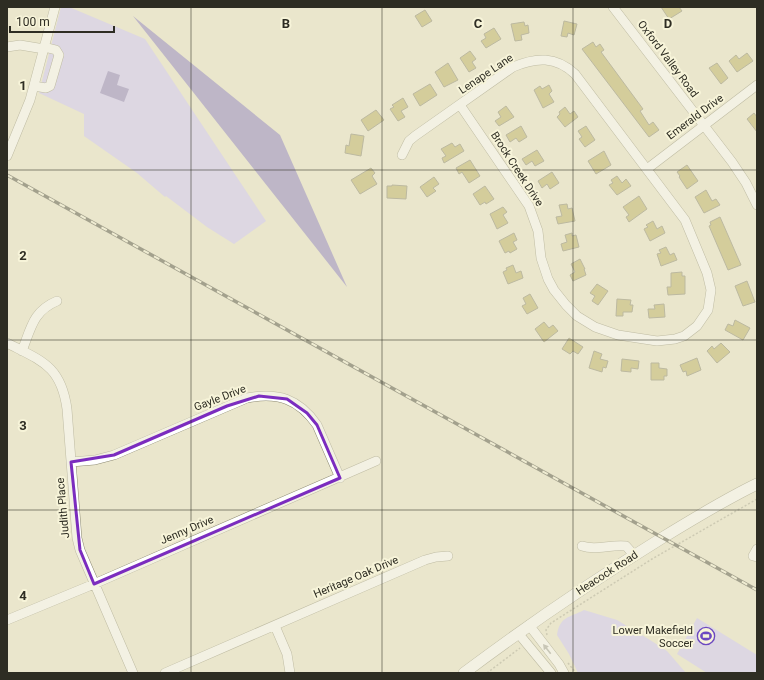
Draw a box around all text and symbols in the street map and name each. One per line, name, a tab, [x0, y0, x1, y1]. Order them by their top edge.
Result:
scale bar	[10, 8, 114, 34]
text: 100 m	[16, 15, 50, 29]
text: B	[282, 16, 290, 31]
text: C	[474, 16, 483, 31]
text: D	[664, 16, 672, 31]
street label: Oxford Valley Road	[635, 18, 701, 100]
street label: Lenape Lane	[457, 51, 516, 97]
text: 1	[19, 78, 27, 93]
street label: Emerald Drive	[664, 91, 726, 143]
street label: Brock Creek Drive	[488, 129, 546, 209]
text: 2	[19, 248, 27, 263]
street label: Gayle Drive	[192, 382, 248, 414]
text: 3	[19, 418, 27, 433]
street label: Judith Place	[54, 477, 72, 539]
street label: Jenny Drive	[158, 513, 216, 547]
street label: Heacock Road	[574, 548, 640, 598]
street label: Heritage Oak Drive	[312, 553, 401, 601]
text: 4	[19, 588, 27, 603]
place label: Lower Makefield Soccer	[613, 624, 693, 650]
sports icon: Lower Makefield Soccer	[696, 626, 716, 646]
one-way arrow	[543, 643, 551, 654]

